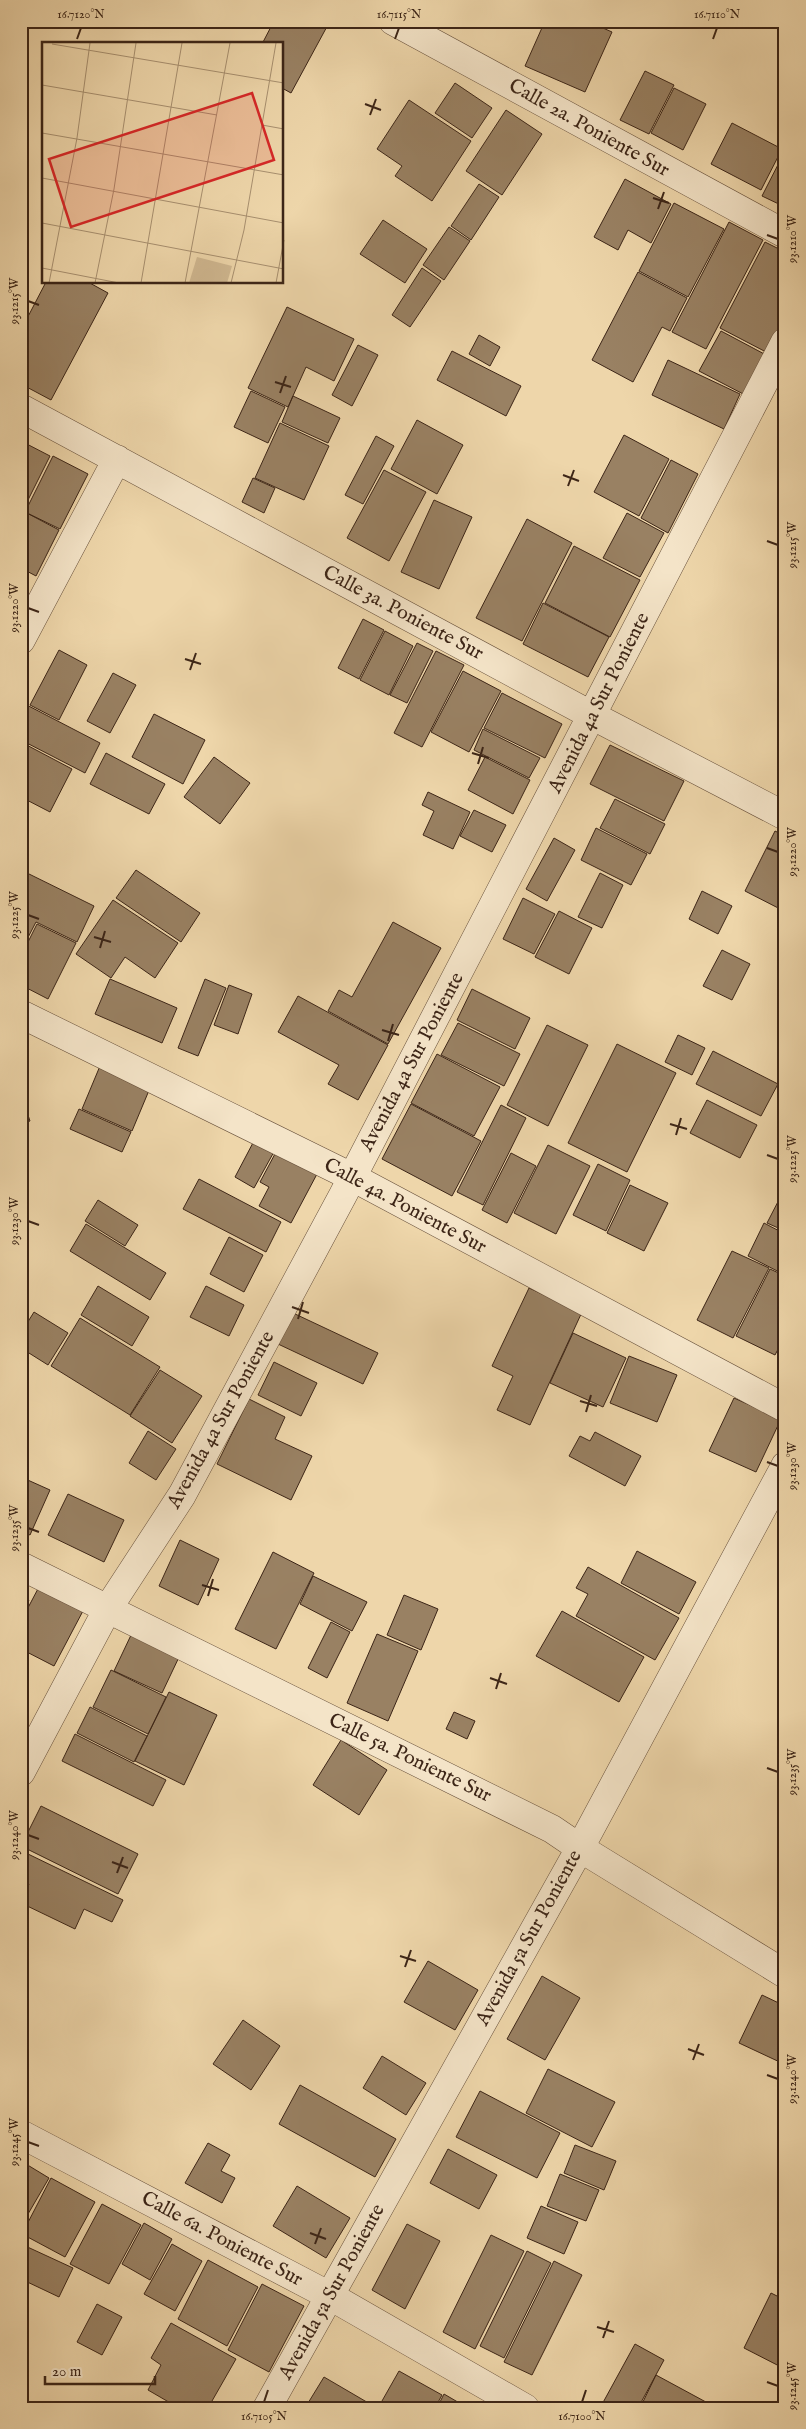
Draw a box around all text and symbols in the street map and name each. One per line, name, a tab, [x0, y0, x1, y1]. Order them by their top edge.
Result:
text: 16.7120°N	[57, 7, 105, 22]
text: 16.7115°N	[377, 7, 422, 22]
text: 16.7110°N	[694, 7, 741, 22]
inset map	[42, 42, 284, 284]
street label: Calle 2a. Poniente Sur	[504, 73, 674, 183]
text: 93.1210°W	[785, 214, 800, 264]
text: 93.1215°W	[7, 277, 22, 325]
text: 93.1215°W	[785, 521, 800, 569]
street label: Calle 3a. Poniente Sur	[318, 560, 488, 666]
text: 93.1220°W	[7, 583, 22, 634]
street label: Avenida 4a Sur Poniente	[542, 608, 655, 798]
text: 93.1220°W	[785, 827, 800, 878]
text: 93.1225°W	[7, 891, 22, 940]
street label: Avenida 4a Sur Poniente	[354, 968, 470, 1157]
text: 93.1225°W	[785, 1135, 800, 1184]
street label: Calle 4a. Poniente Sur	[319, 1153, 491, 1260]
text: 93.1230°W	[7, 1196, 22, 1246]
street label: Avenida 4a Sur Poniente	[161, 1327, 280, 1514]
text: 93.1230°W	[785, 1441, 800, 1491]
text: 93.1235°W	[7, 1504, 22, 1552]
street label: Calle 5a. Poniente Sur	[324, 1708, 496, 1809]
text: 93.1235°W	[785, 1748, 800, 1796]
text: 93.1240°W	[7, 1810, 22, 1861]
street label: Avenida 5a Sur Poniente	[470, 1846, 588, 2031]
text: 93.1240°W	[785, 2054, 800, 2105]
text: 93.1245°W	[7, 2118, 22, 2167]
street label: Calle 6a. Poniente Sur	[137, 2186, 308, 2292]
street label: Avenida 5a Sur Poniente	[273, 2200, 391, 2385]
scale bar	[45, 2354, 155, 2386]
text: 20 m	[52, 2362, 82, 2381]
text: 93.1245°W	[785, 2362, 800, 2411]
text: 16.7105°N	[241, 2409, 288, 2424]
text: 16.7100°N	[558, 2409, 606, 2424]

